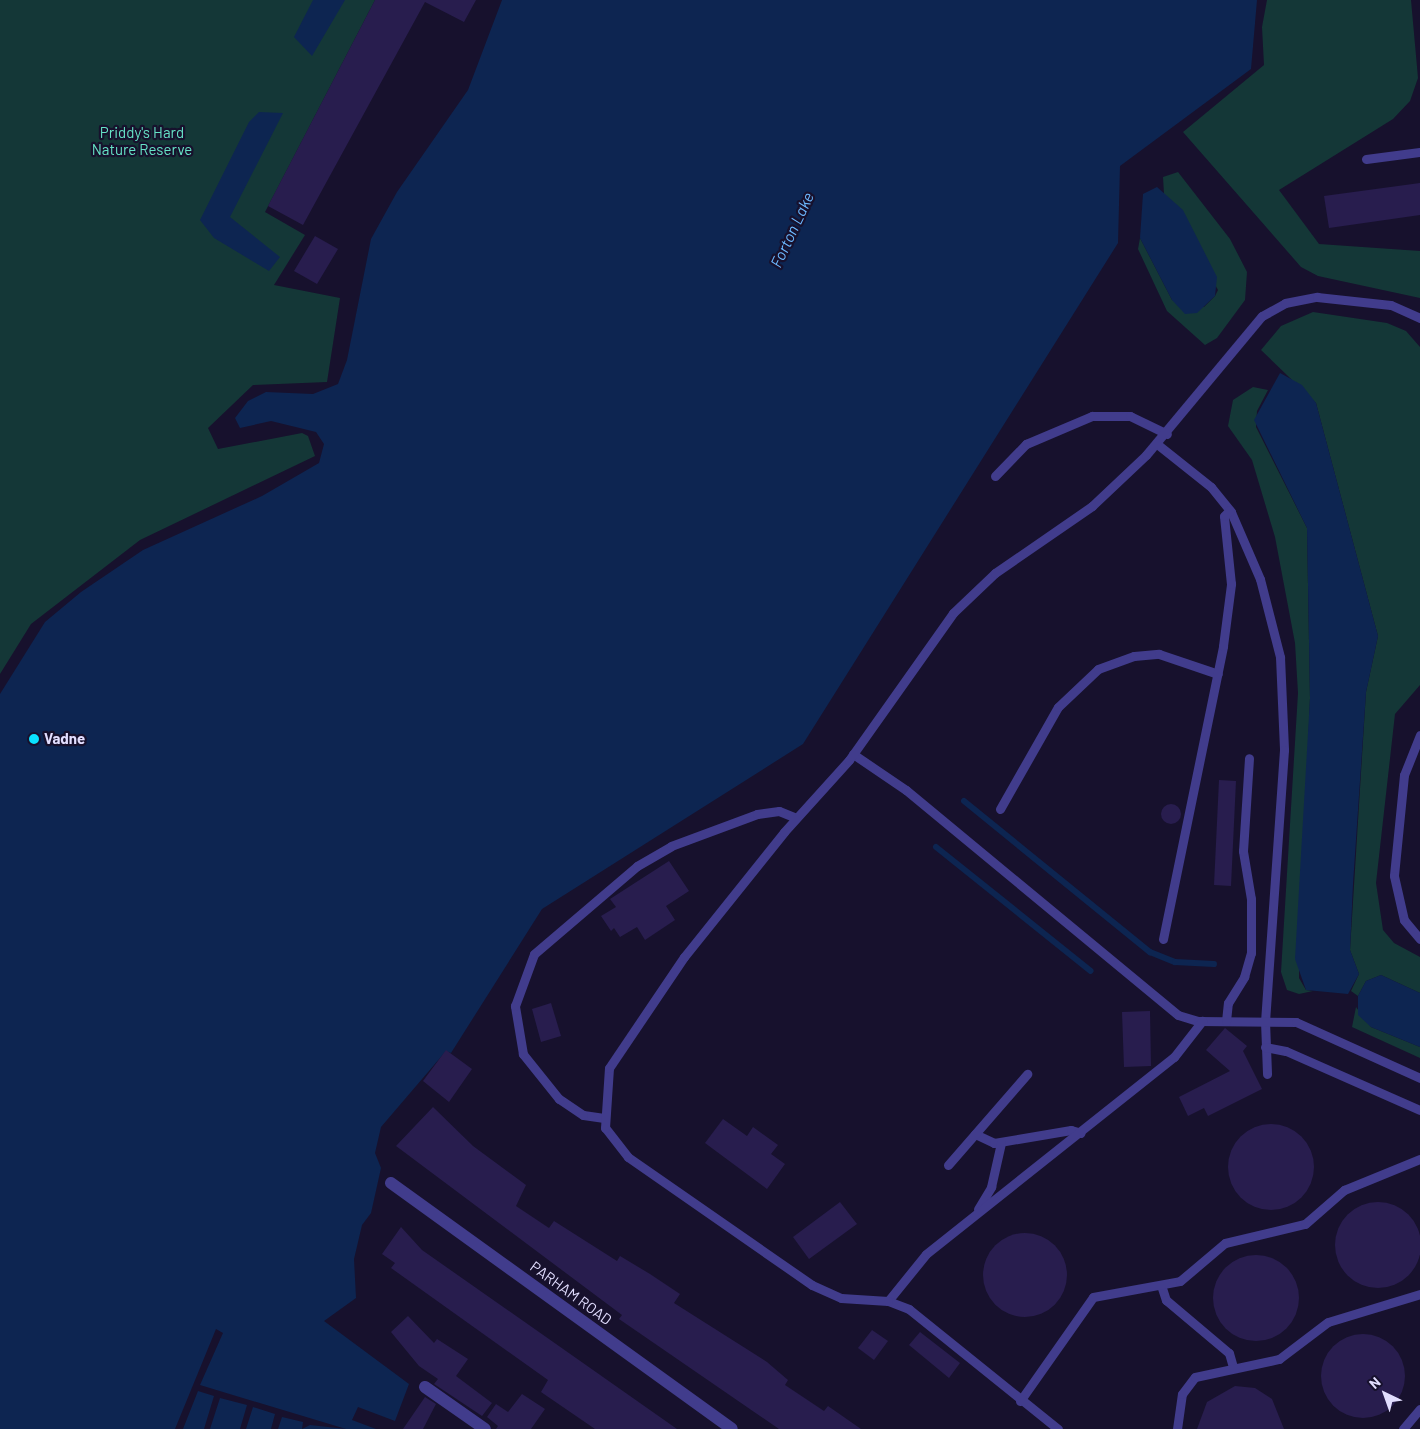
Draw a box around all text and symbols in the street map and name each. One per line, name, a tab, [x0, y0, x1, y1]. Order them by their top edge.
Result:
park label: Priddy's Hard Nature Reserve	[92, 123, 192, 158]
water label: Forton Lake	[766, 189, 818, 271]
place label: Vadne	[44, 730, 85, 748]
marker: Vadne	[28, 733, 40, 745]
street label: PARHAM ROAD	[527, 1257, 615, 1329]
north arrow	[1360, 1369, 1410, 1419]
text: N	[1365, 1373, 1384, 1392]

